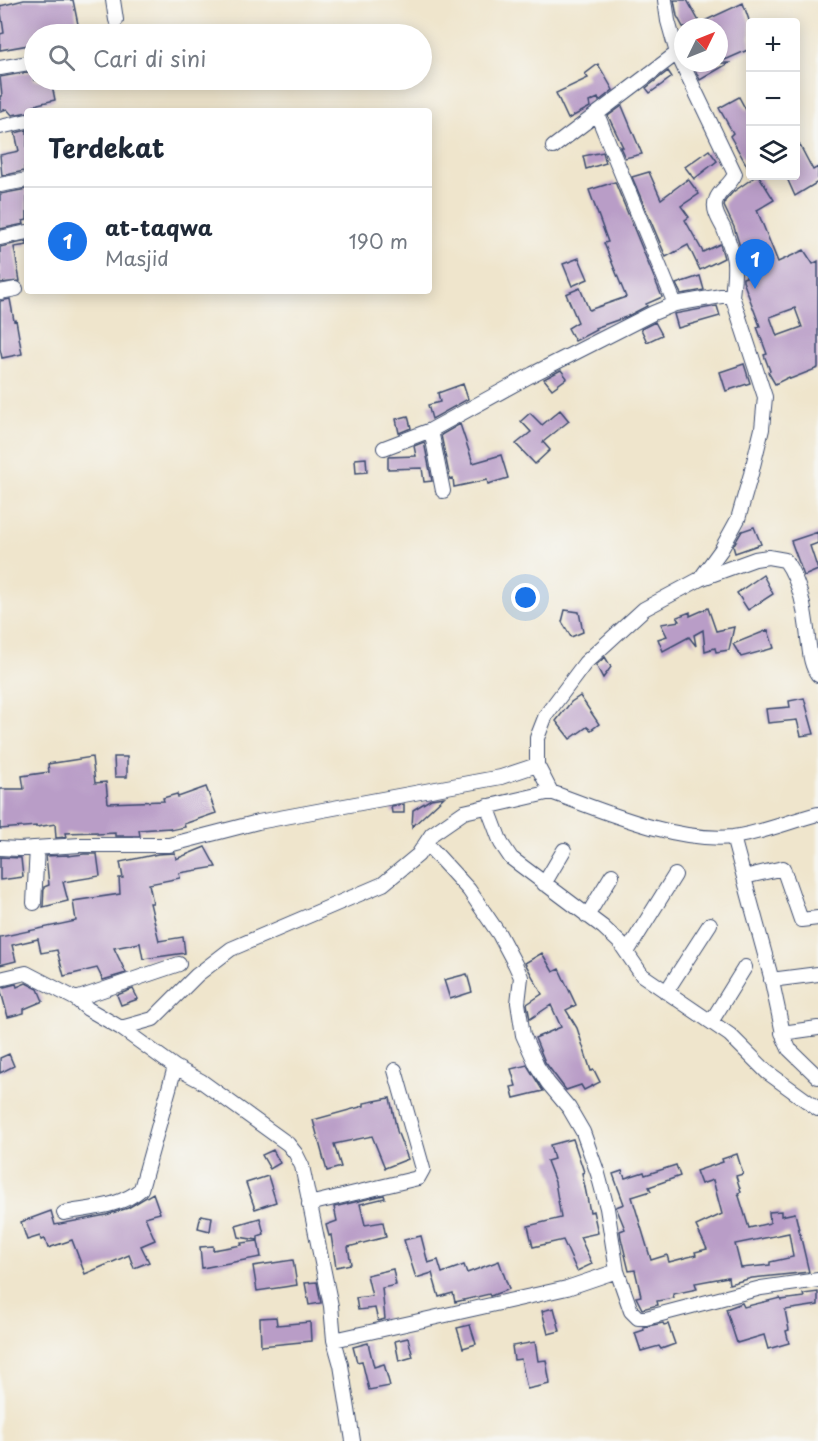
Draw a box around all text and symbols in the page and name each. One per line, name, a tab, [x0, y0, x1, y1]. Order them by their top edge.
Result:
north arrow	[674, 18, 728, 72]
map controls	[746, 18, 800, 180]
button: +	[746, 18, 800, 72]
search box	[24, 24, 432, 90]
icon: search	[45, 41, 78, 74]
text: Cari di sini	[93, 41, 206, 74]
button: −	[746, 72, 800, 126]
button: layers	[746, 126, 800, 180]
text: Terdekat	[48, 128, 165, 167]
text: at-taqwa	[105, 210, 213, 243]
text: 1	[63, 226, 72, 256]
text: 190 m	[349, 226, 408, 256]
pin: 1	[736, 240, 774, 289]
text: Masjid	[105, 243, 169, 273]
your location	[511, 583, 540, 612]

